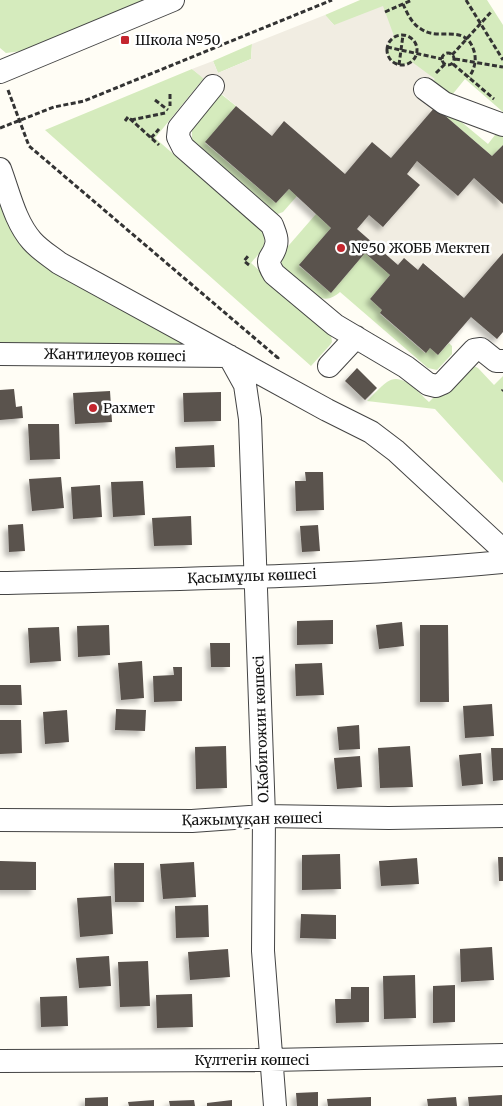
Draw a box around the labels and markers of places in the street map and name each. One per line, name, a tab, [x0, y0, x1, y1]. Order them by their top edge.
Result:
place label: Школа №50	[135, 31, 221, 49]
marker: Школа №50	[119, 34, 131, 46]
place label: №50 ЖОББ Мектеп	[351, 239, 490, 257]
marker: №50 ЖОББ Мектеп	[335, 242, 347, 254]
place label: Рахмет	[103, 399, 155, 417]
marker: Рахмет	[87, 402, 99, 414]

